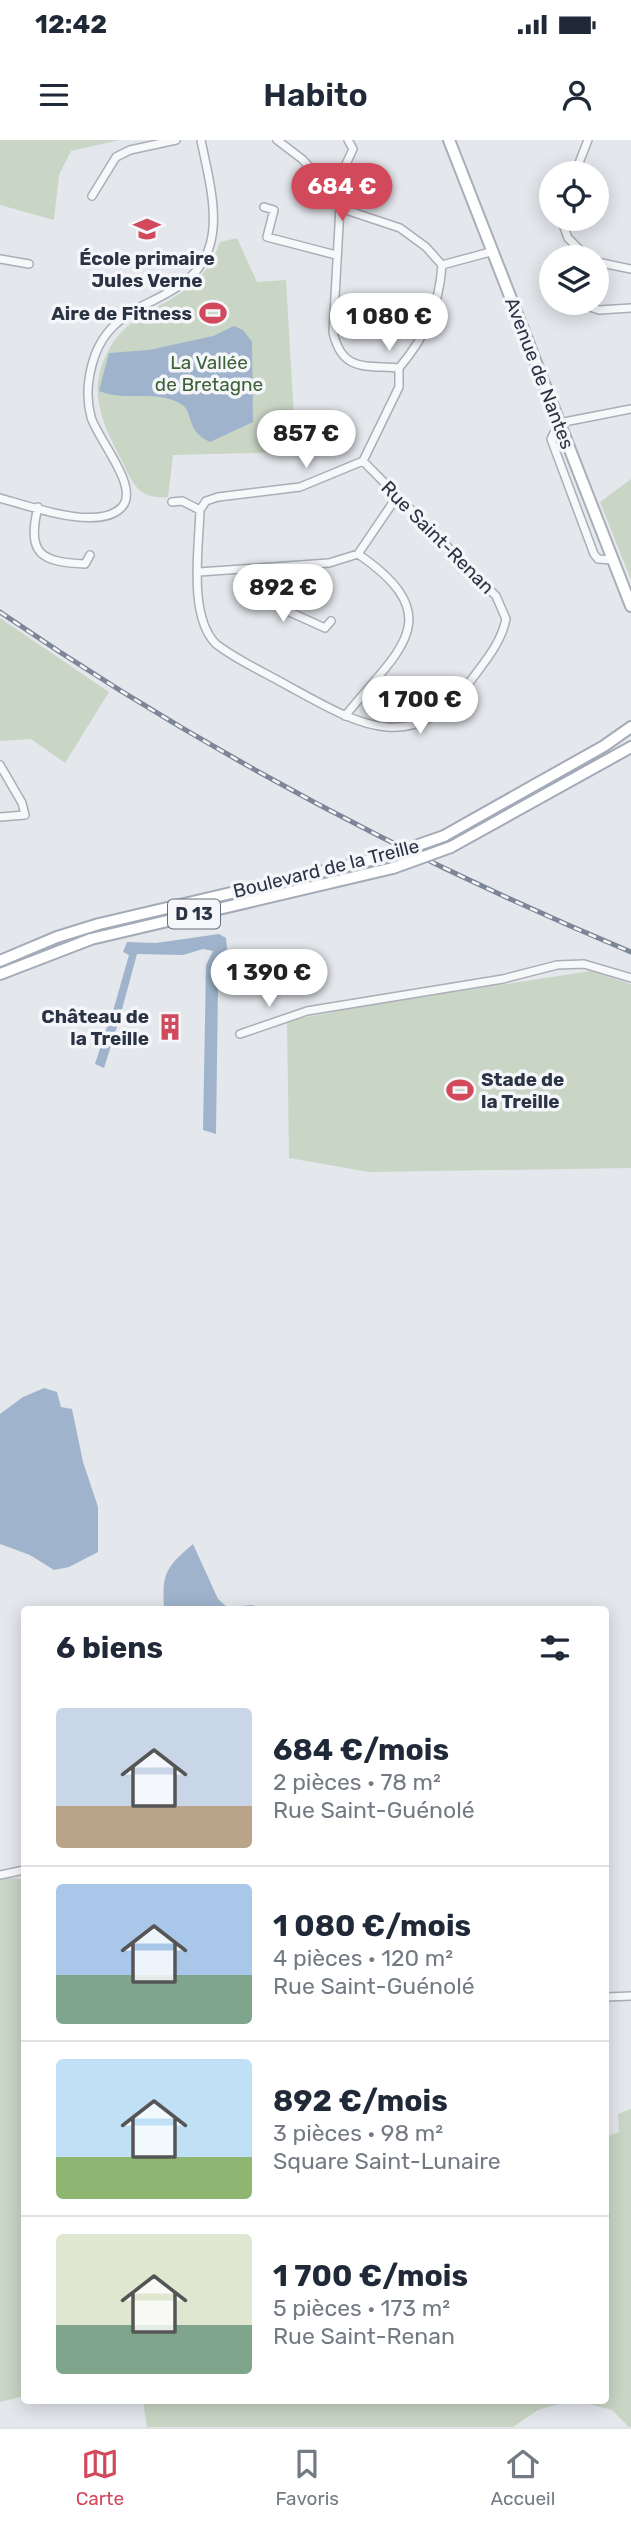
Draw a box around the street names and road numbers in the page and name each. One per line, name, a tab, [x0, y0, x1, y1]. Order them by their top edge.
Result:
street label: Avenue de Nantes	[500, 294, 579, 452]
street label: Rue Saint-Renan	[376, 476, 499, 599]
street label: Boulevard de la Treille	[231, 834, 422, 903]
road number: D 13	[168, 900, 220, 928]

